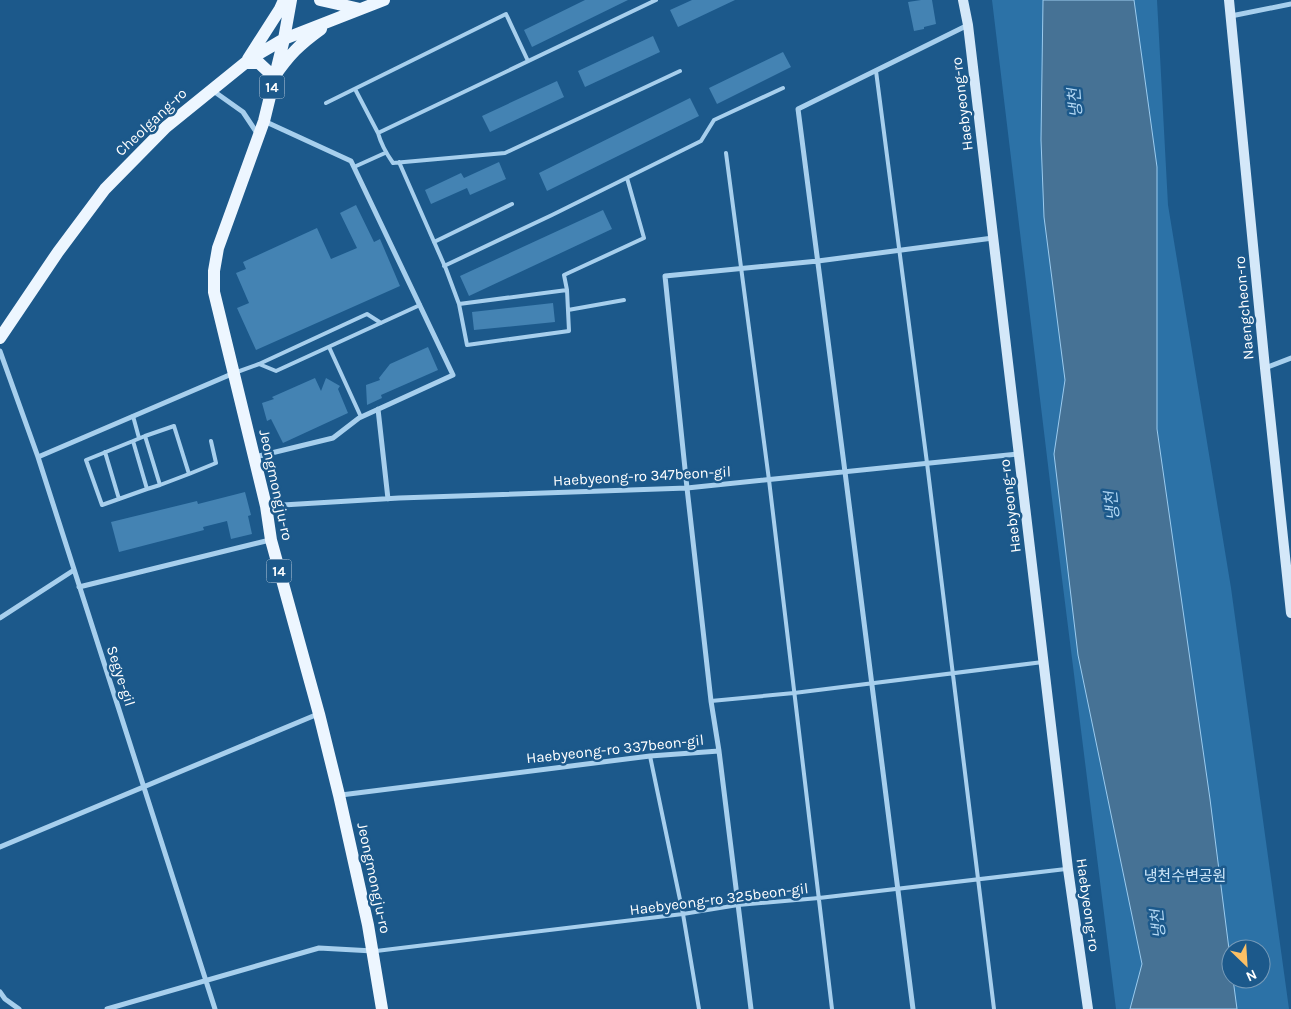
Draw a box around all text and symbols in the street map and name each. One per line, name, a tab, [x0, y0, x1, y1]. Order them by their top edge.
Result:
street label: Haebyeong-ro	[947, 56, 977, 152]
road number: 14	[260, 75, 284, 98]
street label: Cheolgang-ro	[111, 84, 191, 160]
water label: 냉천	[1064, 85, 1086, 118]
street label: Naengcheon-ro	[1230, 255, 1258, 361]
street label: Jeongmongju-ro	[255, 428, 297, 542]
street label: Haebyeong-ro	[995, 458, 1025, 554]
street label: Haebyeong-ro 347beon-gil	[553, 462, 731, 490]
water label: 냉천	[1101, 488, 1123, 522]
road number: 14	[266, 560, 292, 582]
street label: Segye-gil	[103, 643, 139, 709]
street label: Haebyeong-ro 337beon-gil	[525, 731, 705, 767]
street label: Jeongmongju-ro	[353, 821, 395, 935]
street label: Haebyeong-ro	[1073, 857, 1103, 953]
park label: 냉천수변공원	[1144, 867, 1226, 885]
street label: Haebyeong-ro 325beon-gil	[629, 879, 809, 919]
water label: 냉천	[1147, 906, 1169, 940]
north arrow	[1221, 939, 1271, 989]
text: N	[1243, 966, 1259, 985]

